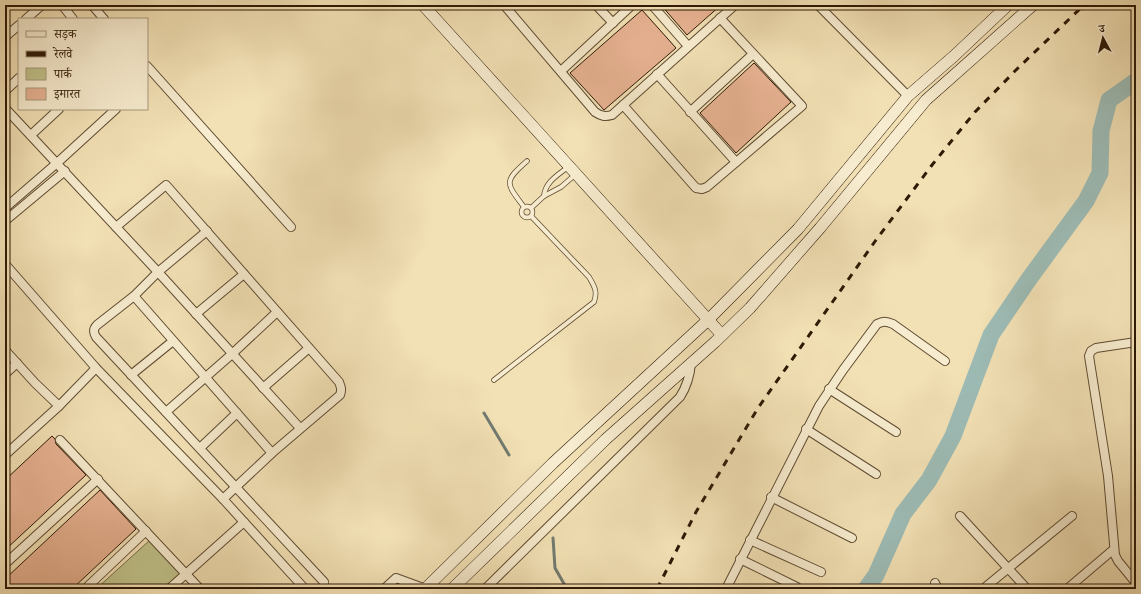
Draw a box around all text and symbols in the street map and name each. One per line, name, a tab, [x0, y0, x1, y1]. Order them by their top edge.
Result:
legend	[18, 18, 148, 110]
north arrow	[1083, 18, 1123, 58]
text: उ	[1097, 21, 1107, 36]
text: सड़क	[53, 26, 78, 42]
text: रेलवे	[52, 46, 73, 62]
text: पार्क	[53, 66, 73, 82]
text: इमारत	[53, 86, 81, 102]

